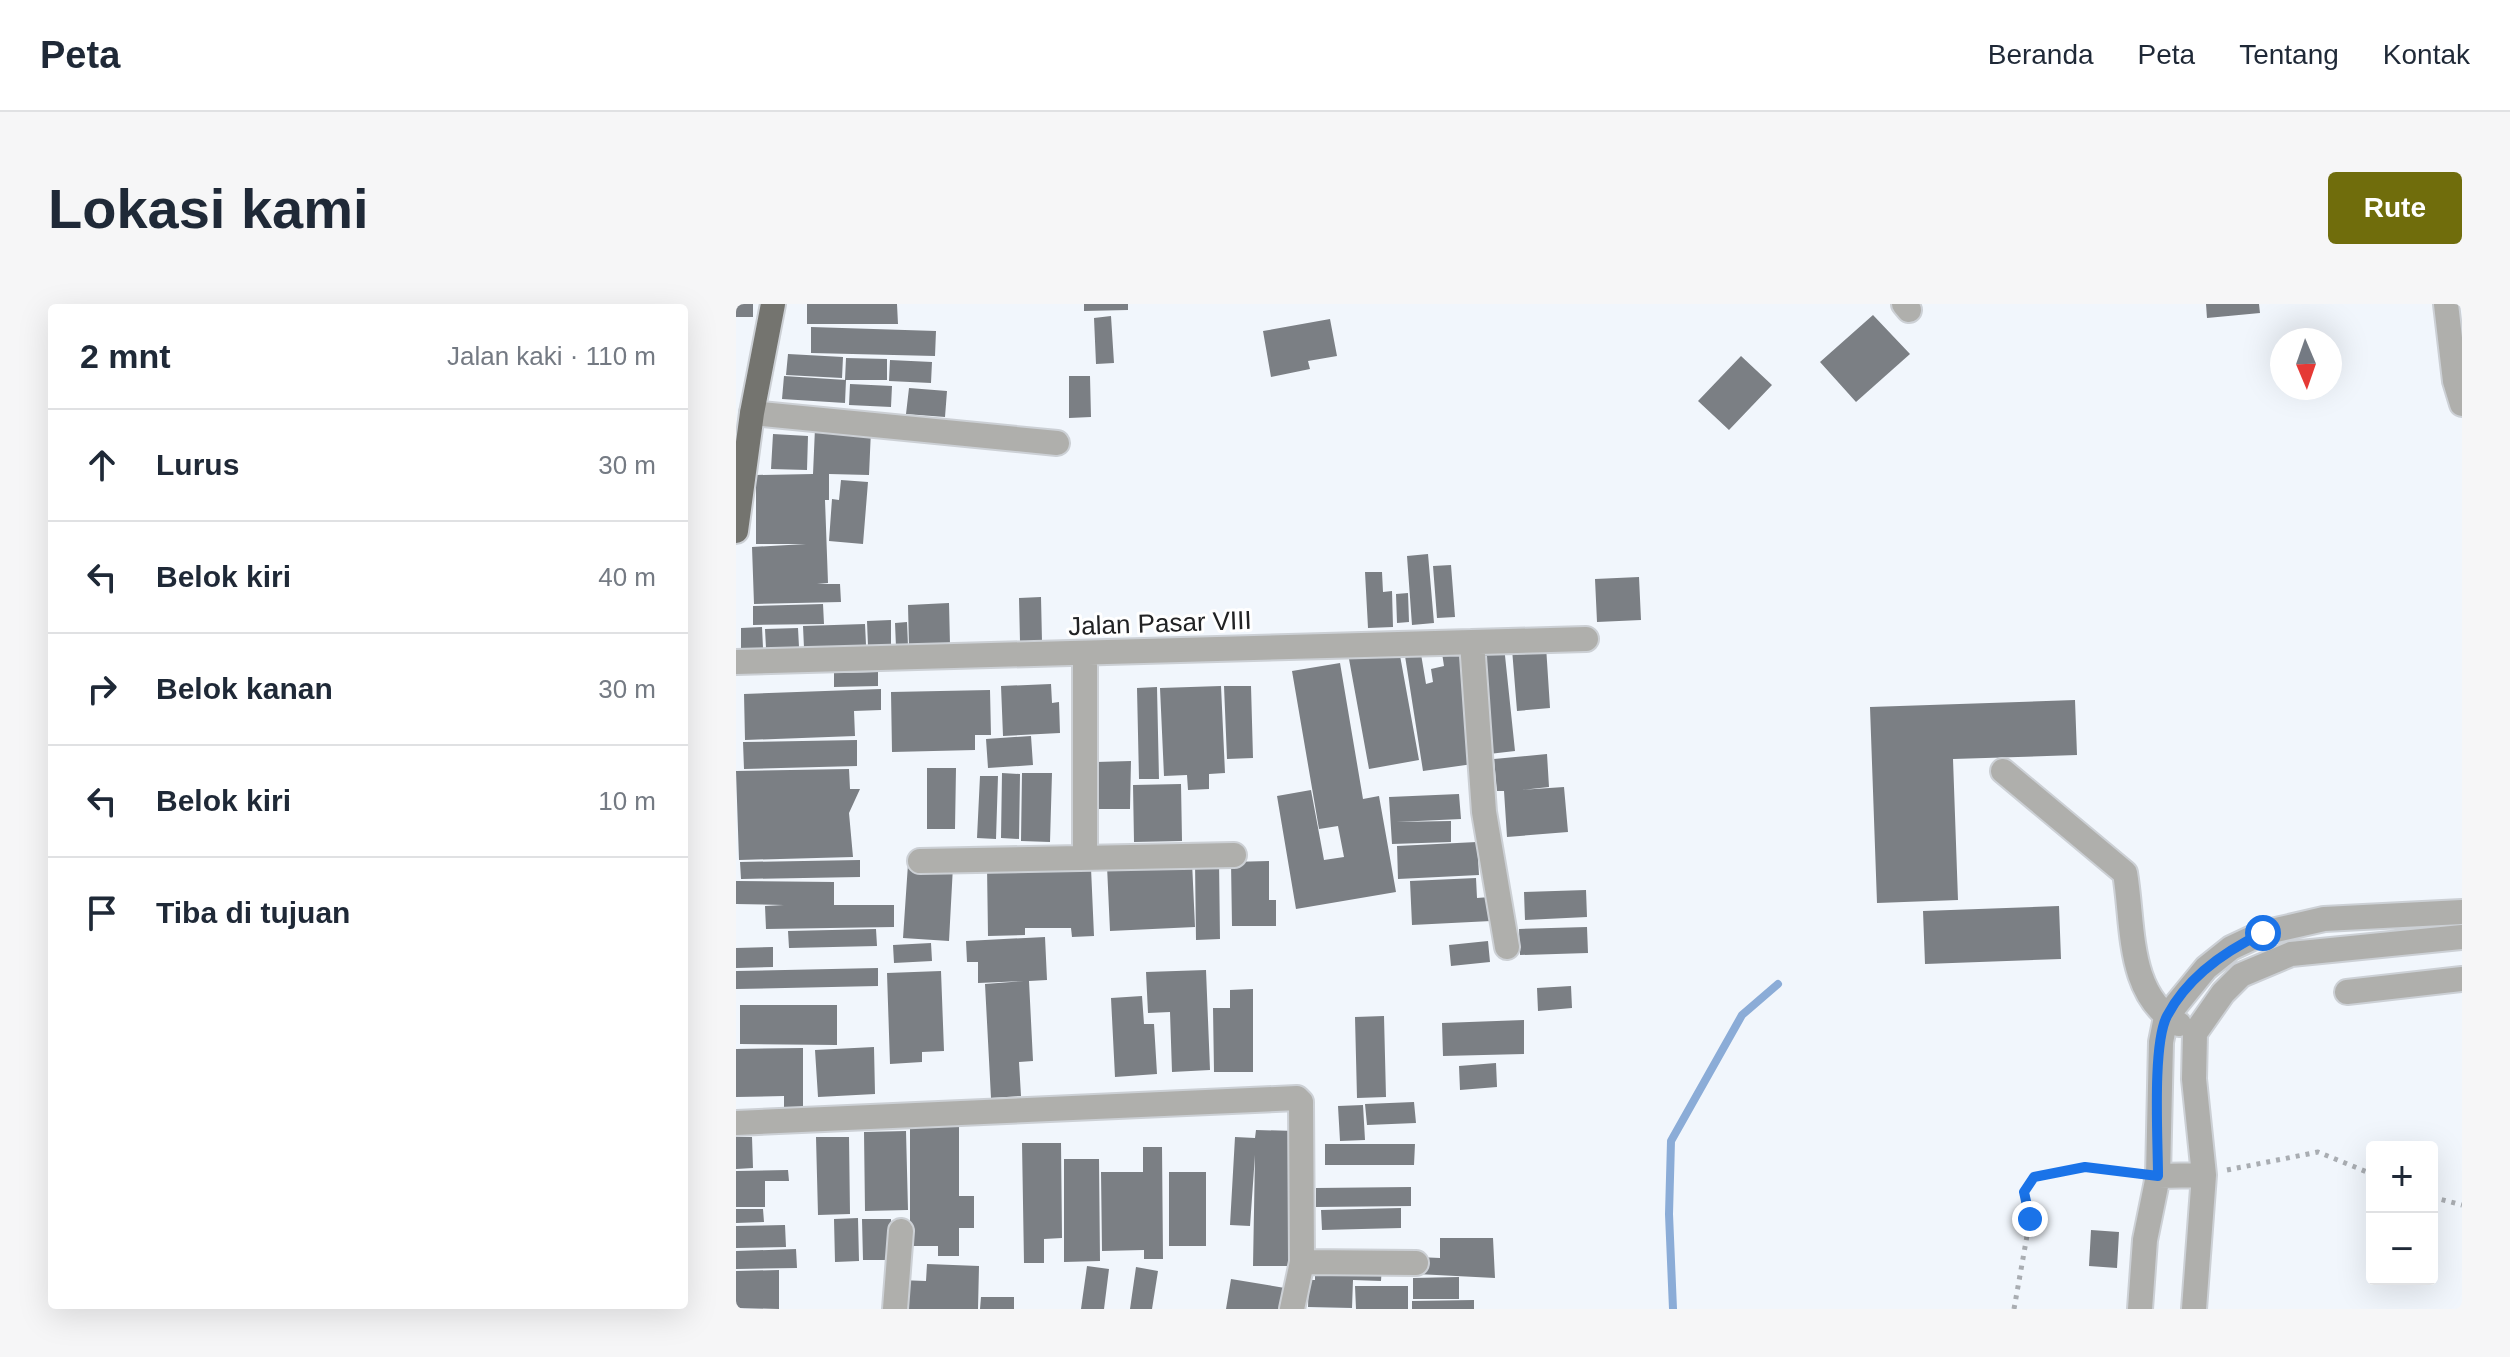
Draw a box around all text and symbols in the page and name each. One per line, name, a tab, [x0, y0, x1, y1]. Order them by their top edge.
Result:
text: Peta	[40, 34, 120, 76]
text: Beranda	[1988, 39, 2094, 70]
text: Peta	[2138, 39, 2195, 70]
text: Tentang	[2239, 39, 2339, 70]
text: Kontak	[2383, 39, 2470, 70]
button: Rute	[2328, 172, 2462, 244]
text: Lokasi kami	[48, 177, 369, 240]
north arrow	[2270, 328, 2342, 400]
text: 2 mnt	[80, 337, 171, 375]
text: Jalan kaki · 110 m	[447, 341, 656, 371]
icon: ahead	[80, 443, 124, 487]
text: Lurus	[156, 448, 239, 481]
text: 30 m	[598, 450, 656, 480]
icon: left	[80, 555, 124, 599]
text: Belok kiri	[156, 560, 291, 593]
text: 40 m	[598, 562, 656, 592]
street label: Jalan Pasar VIII	[1068, 605, 1252, 641]
icon: right	[80, 667, 124, 711]
text: Belok kanan	[156, 672, 333, 705]
text: 30 m	[598, 674, 656, 704]
icon: left	[80, 779, 124, 823]
text: Belok kiri	[156, 784, 291, 817]
text: 10 m	[598, 786, 656, 816]
icon: arrive	[80, 891, 124, 935]
text: Tiba di tujuan	[156, 896, 350, 929]
route start	[2245, 915, 2281, 951]
map controls	[2366, 1141, 2438, 1285]
button: +	[2366, 1141, 2438, 1213]
route end	[2012, 1201, 2048, 1237]
button: −	[2366, 1213, 2438, 1285]

